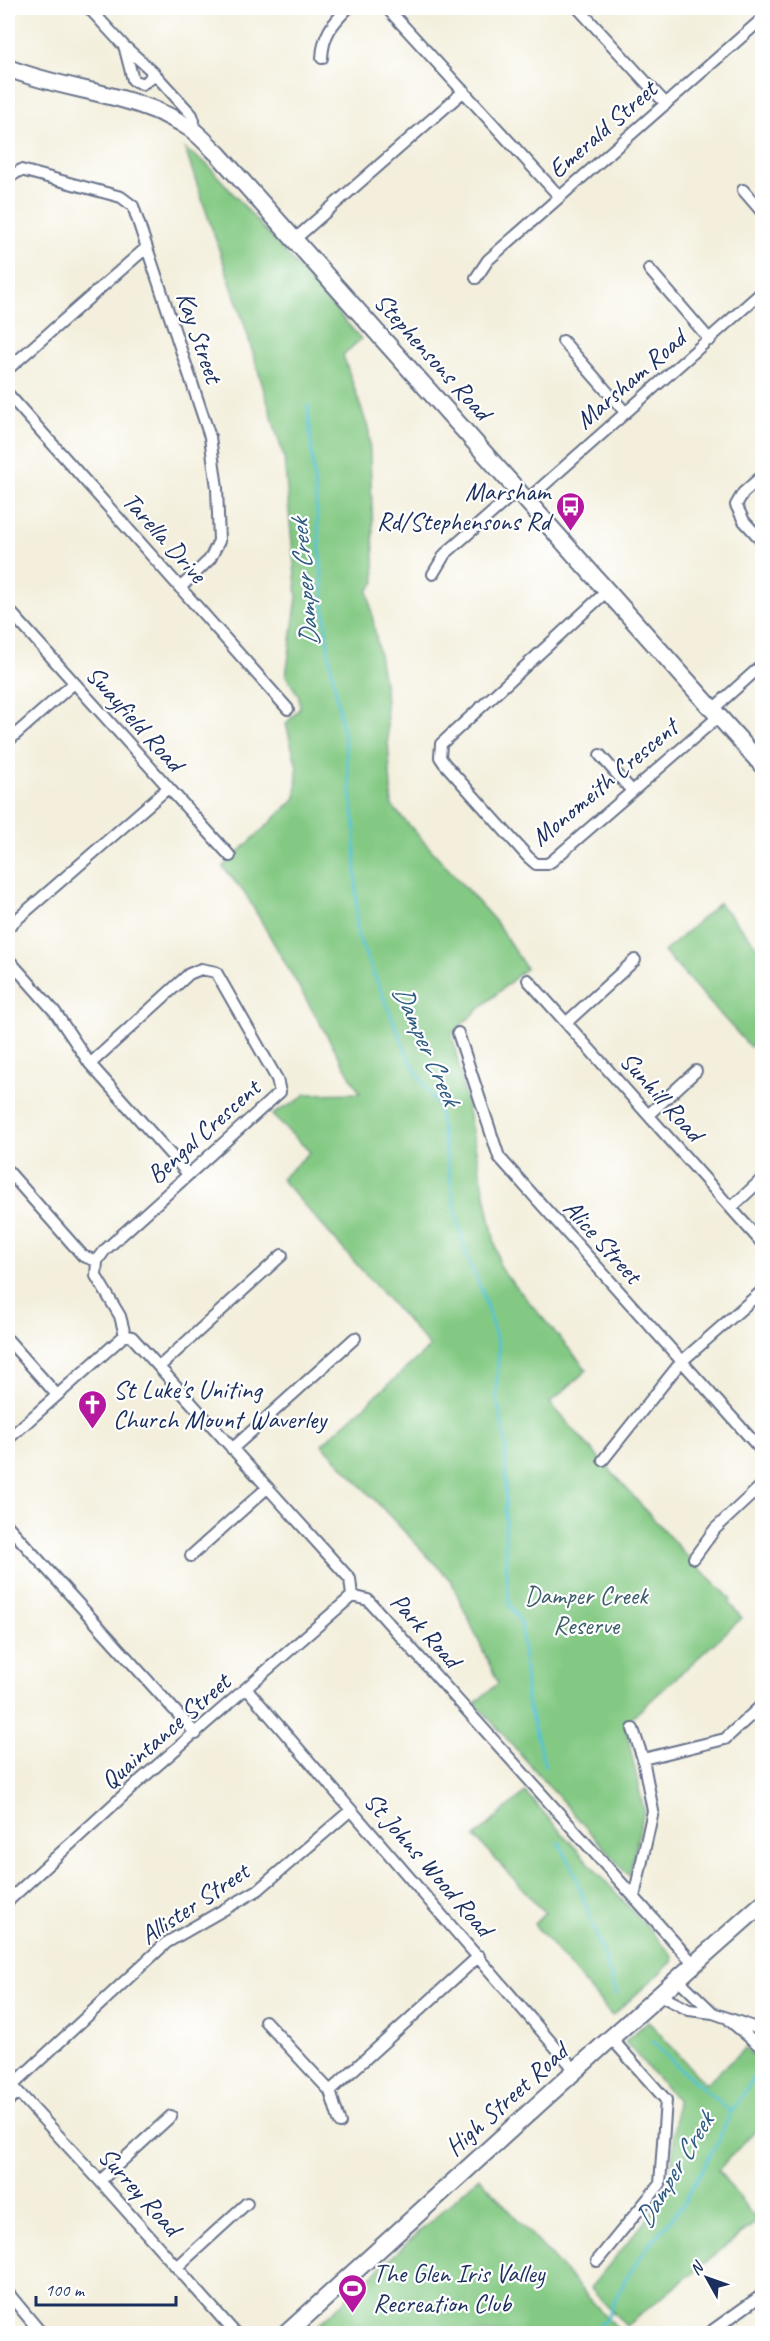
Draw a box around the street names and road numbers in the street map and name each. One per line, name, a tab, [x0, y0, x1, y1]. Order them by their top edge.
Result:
street label: Emerald Street	[541, 72, 665, 186]
street label: Stephensons Road	[367, 286, 501, 430]
street label: Kay Street	[169, 287, 231, 389]
street label: Marsham Road	[568, 320, 695, 436]
street label: Tarella Drive	[115, 485, 215, 591]
street label: Swayfield Road	[78, 659, 193, 781]
street label: Monomeith Crescent	[524, 709, 687, 853]
street label: Sunhill Road	[613, 1045, 713, 1151]
street label: Bengal Crescent	[140, 1070, 269, 1191]
street label: Alice Street	[556, 1192, 651, 1292]
street label: Park Road	[383, 1586, 471, 1678]
street label: Quaintance Street	[94, 1664, 239, 1797]
street label: St Johns Wood Road	[357, 1785, 503, 1946]
street label: Allister Street	[133, 1854, 257, 1952]
street label: High Street Road	[438, 2033, 577, 2163]
street label: Surrey Road	[91, 2140, 191, 2246]

